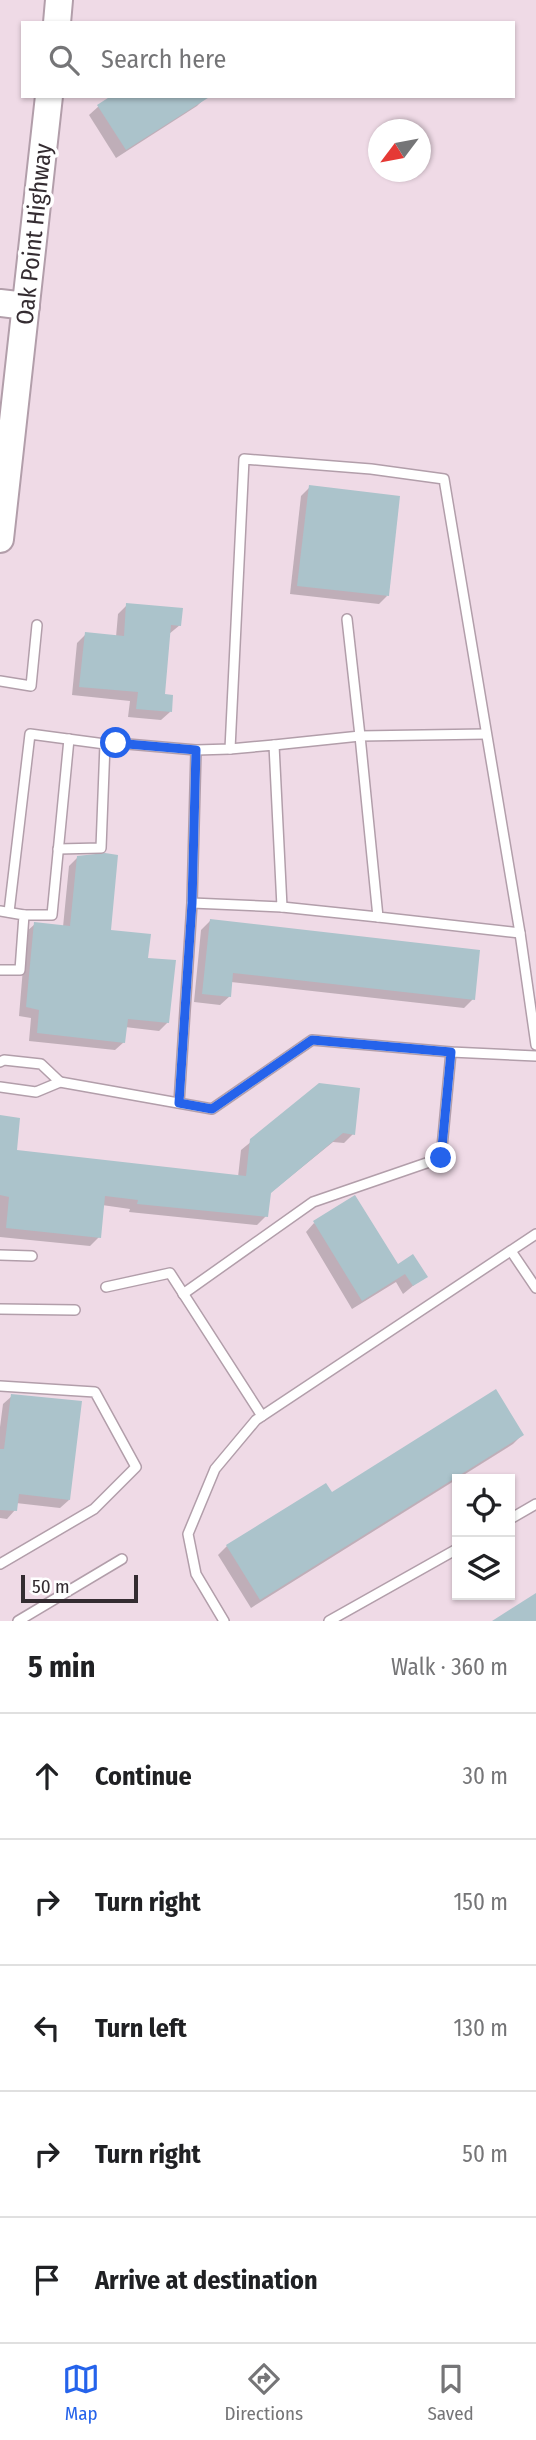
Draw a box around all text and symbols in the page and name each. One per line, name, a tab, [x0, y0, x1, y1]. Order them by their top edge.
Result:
search box	[21, 21, 515, 98]
icon: search	[45, 41, 83, 79]
text: Search here	[101, 44, 226, 75]
north arrow	[368, 119, 431, 182]
street label: Oak Point Highway	[11, 142, 57, 326]
route start	[100, 727, 131, 758]
route end	[425, 1142, 456, 1173]
map controls	[452, 1474, 515, 1600]
button: locate	[452, 1474, 515, 1537]
button: layers	[452, 1537, 515, 1600]
scale bar	[21, 1572, 138, 1604]
text: 50 m	[32, 1575, 70, 1598]
text: 5 min	[28, 1649, 95, 1685]
text: Walk · 360 m	[391, 1653, 508, 1681]
icon: ahead	[28, 1757, 66, 1795]
text: Continue	[95, 1761, 192, 1792]
text: 30 m	[463, 1762, 508, 1790]
icon: right	[28, 1883, 66, 1921]
text: Turn right	[95, 1887, 201, 1918]
text: 150 m	[453, 1888, 508, 1916]
icon: left	[28, 2009, 66, 2047]
text: Turn left	[95, 2013, 187, 2044]
text: 130 m	[454, 2014, 508, 2042]
icon: right	[28, 2135, 66, 2173]
text: Turn right	[95, 2139, 201, 2170]
text: 50 m	[462, 2140, 508, 2168]
icon: arrive	[28, 2261, 66, 2299]
text: Arrive at destination	[95, 2265, 318, 2296]
tab: Map	[62, 2360, 100, 2425]
tab: Directions	[224, 2360, 303, 2425]
tab: Saved	[427, 2360, 474, 2425]

